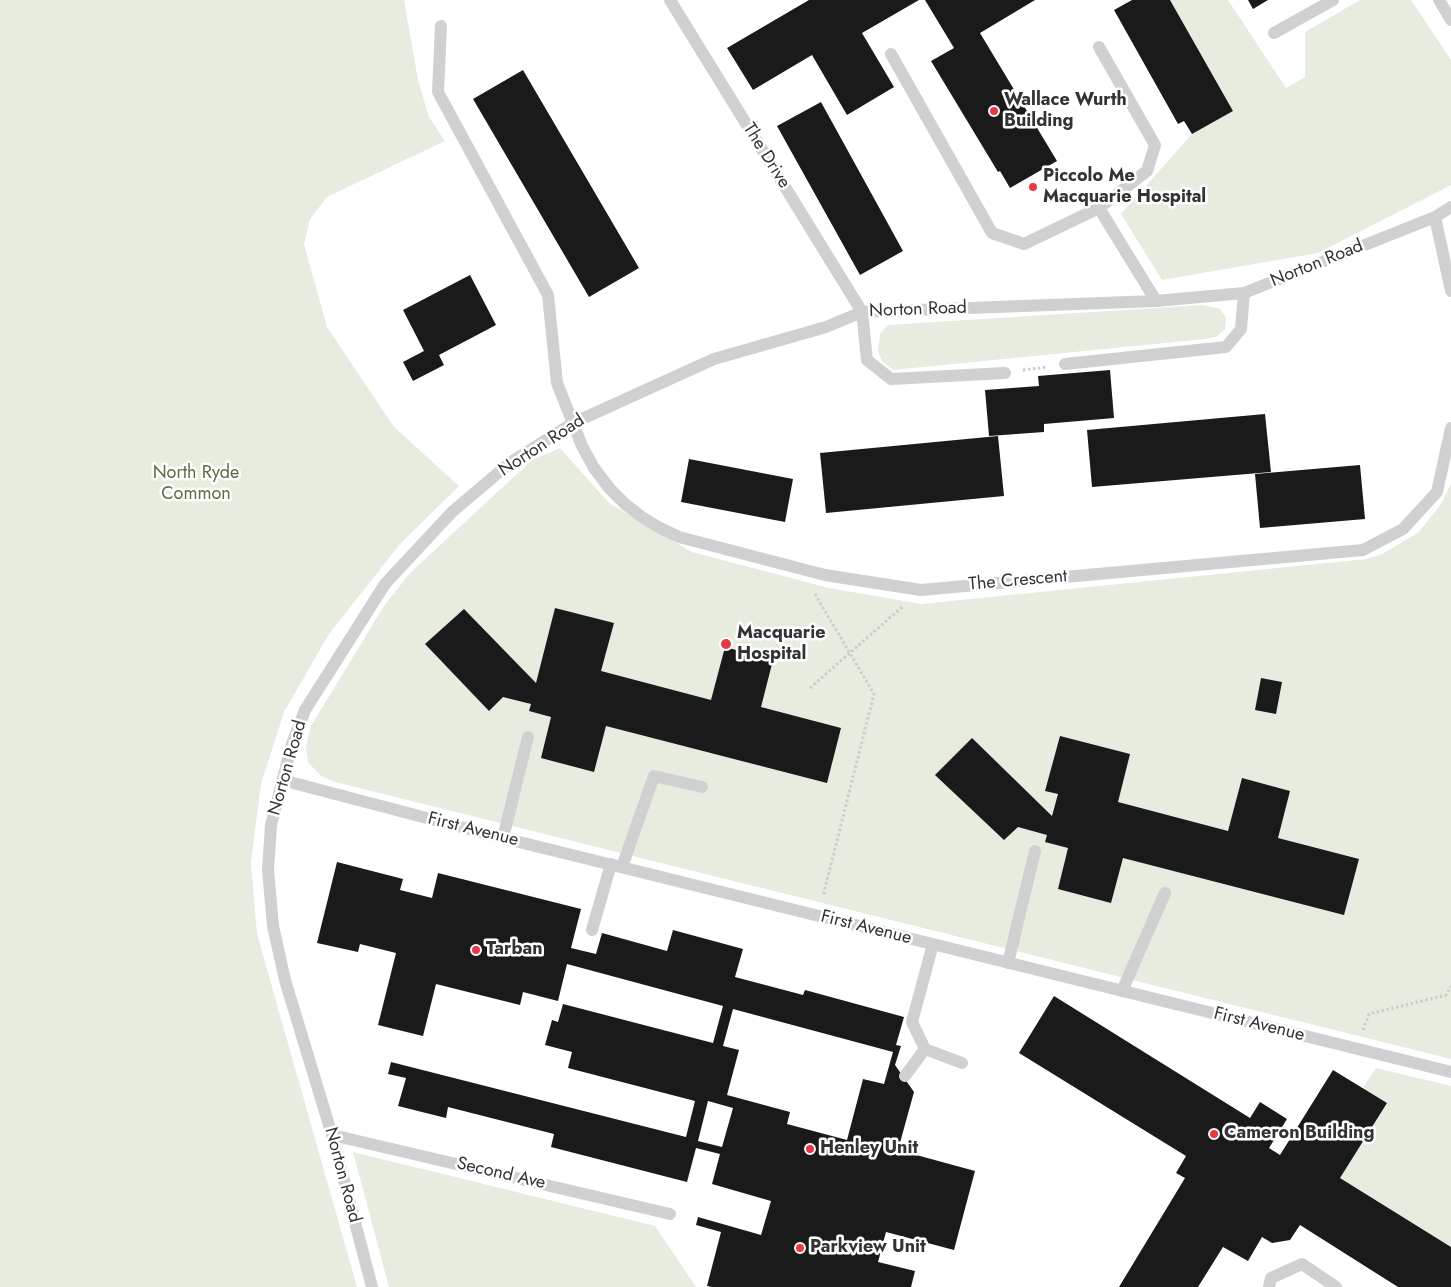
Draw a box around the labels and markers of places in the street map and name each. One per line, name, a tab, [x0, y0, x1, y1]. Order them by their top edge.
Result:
place label: Wallace Wurth Building	[1004, 90, 1127, 132]
marker: Wallace Wurth Building	[988, 105, 1000, 117]
place label: Piccolo Me Macquarie Hospital	[1043, 166, 1206, 208]
marker: Piccolo Me Macquarie Hospital	[1027, 181, 1039, 193]
place label: Macquarie Hospital	[737, 623, 825, 666]
marker: Macquarie Hospital	[719, 637, 733, 651]
place label: Tarban	[486, 939, 543, 961]
marker: Tarban	[470, 944, 482, 956]
place label: Cameron Building	[1224, 1123, 1374, 1145]
marker: Cameron Building	[1208, 1128, 1220, 1140]
place label: Henley Unit	[820, 1138, 918, 1160]
marker: Henley Unit	[804, 1143, 816, 1155]
place label: Parkview Unit	[810, 1237, 926, 1259]
marker: Parkview Unit	[794, 1242, 806, 1254]

